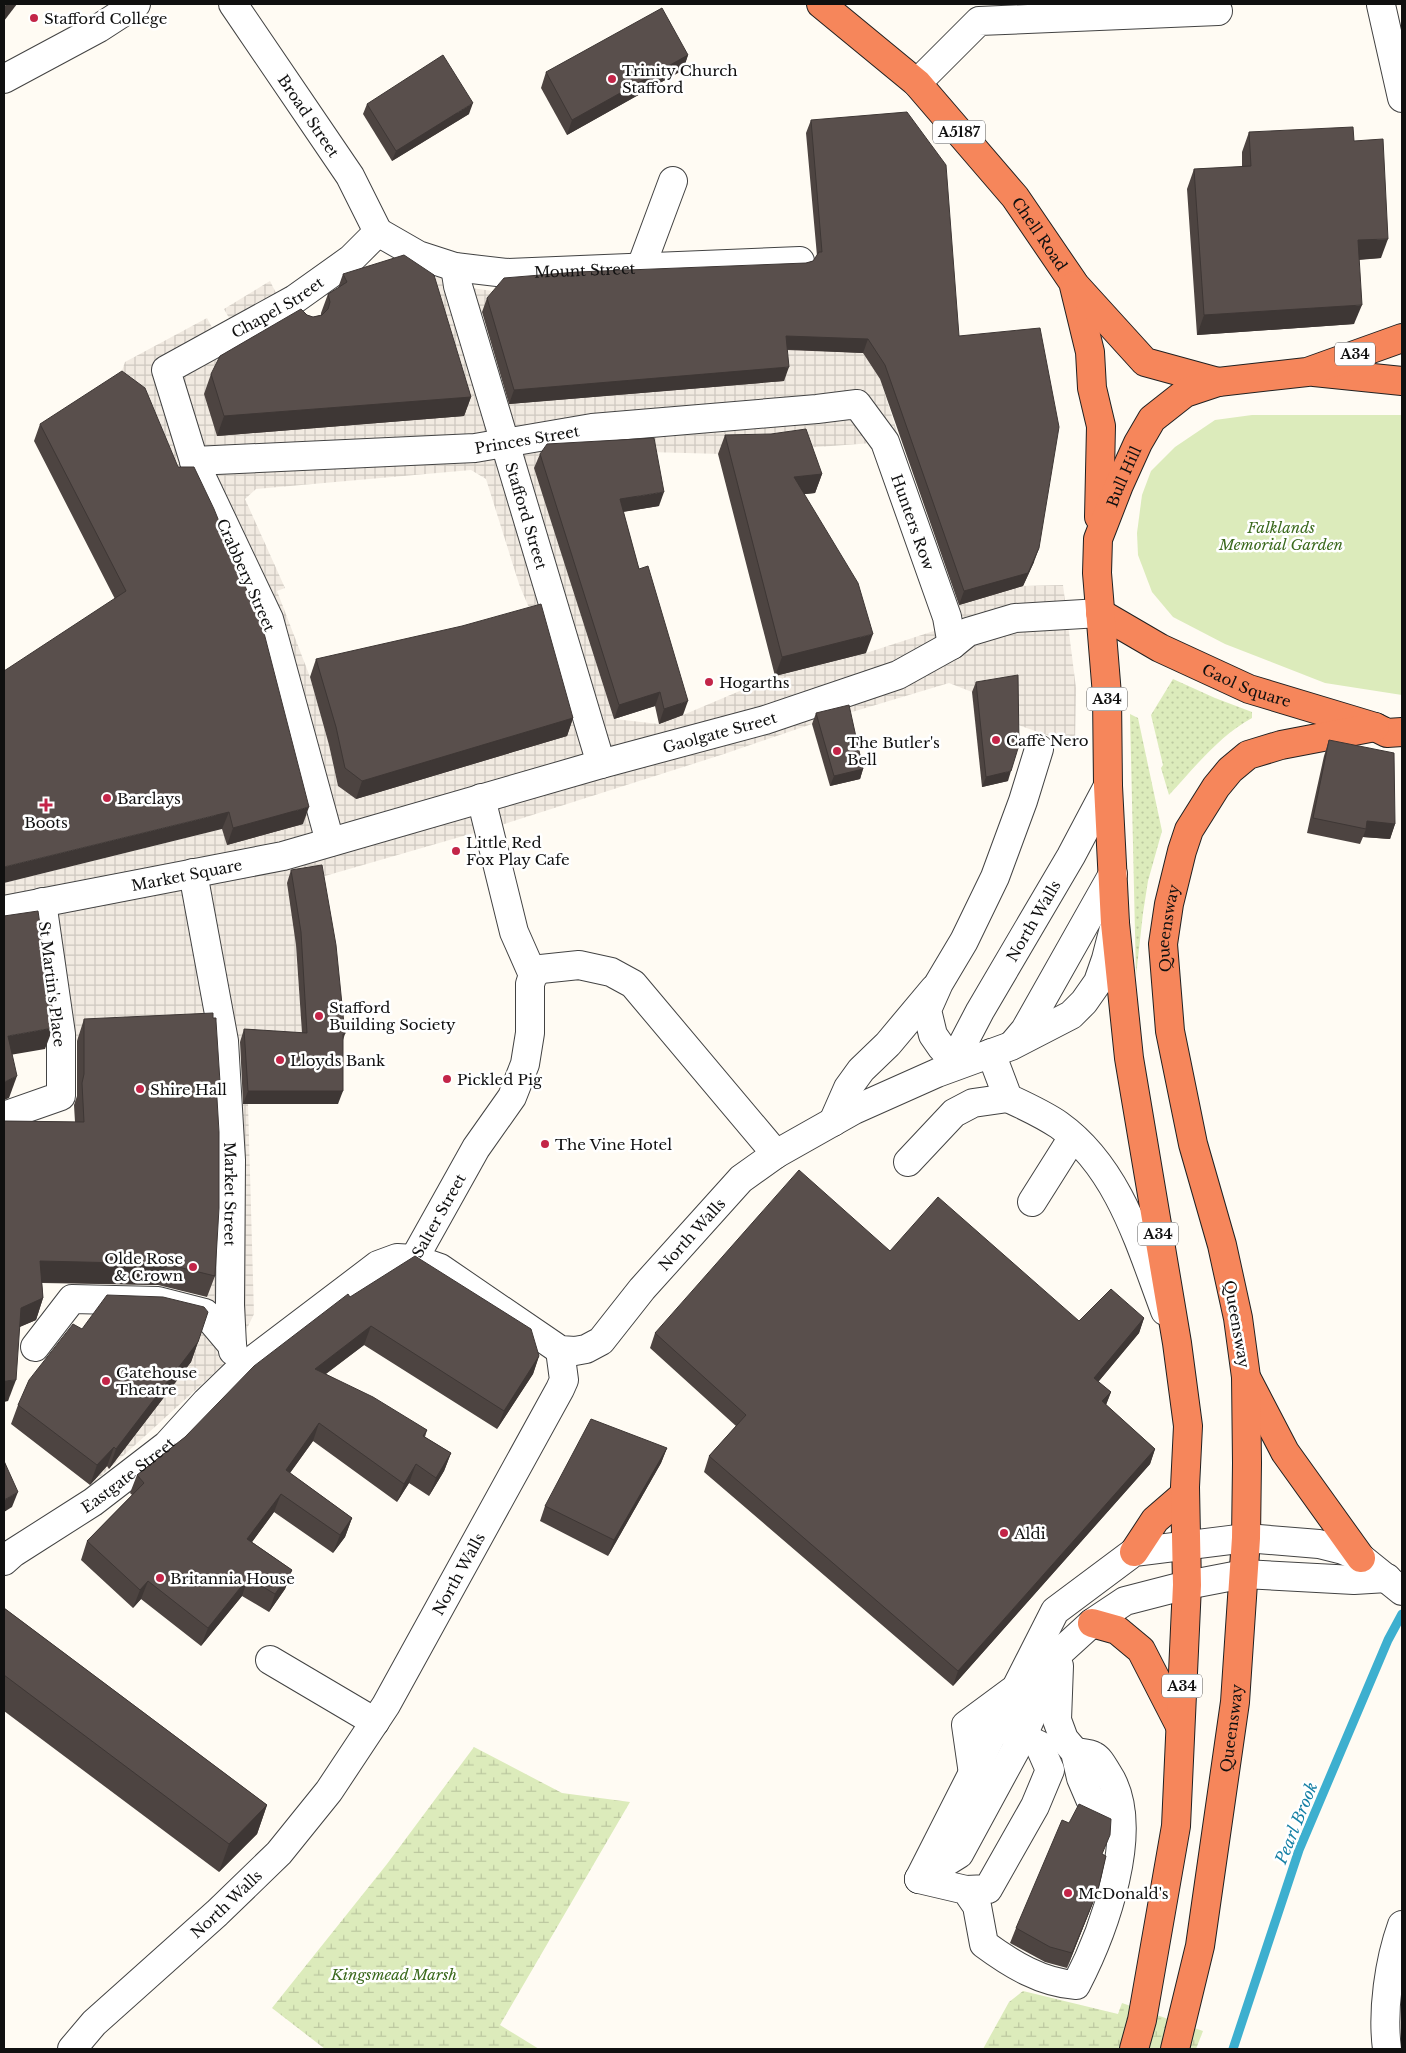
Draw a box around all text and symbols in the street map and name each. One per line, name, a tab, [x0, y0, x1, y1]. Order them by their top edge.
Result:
place label: Stafford College	[44, 9, 167, 28]
marker: Stafford College	[28, 12, 40, 24]
place label: Trinity Church Stafford	[622, 61, 738, 97]
street label: Broad Street	[274, 70, 344, 161]
marker: Trinity Church Stafford	[606, 73, 618, 85]
road number: A5187	[933, 120, 985, 144]
street label: Chell Road	[1008, 193, 1072, 274]
street label: Mount Street	[534, 258, 636, 281]
street label: Chapel Street	[228, 272, 327, 342]
road number: A34	[1335, 342, 1375, 366]
street label: Princes Street	[473, 421, 581, 457]
street label: Bull Hill	[1102, 443, 1145, 509]
street label: Stafford Street	[502, 460, 552, 572]
street label: Hunters Row	[888, 471, 939, 573]
street label: Crabbery Street	[213, 516, 280, 635]
park label: Falklands Memorial Garden	[1218, 518, 1343, 554]
street label: Gaol Square	[1199, 659, 1293, 711]
place label: Hogarths	[719, 673, 790, 692]
marker: Hogarths	[703, 676, 715, 688]
road number: A34	[1087, 688, 1127, 711]
street label: Gaolgate Street	[661, 707, 779, 757]
place label: Caffè Nero	[1006, 731, 1089, 750]
place label: The Butler's Bell	[847, 733, 940, 769]
marker: Caffè Nero	[990, 734, 1002, 746]
marker: The Butler's Bell	[831, 745, 843, 757]
place label: Barclays	[117, 789, 181, 808]
marker: Barclays	[101, 792, 113, 804]
marker: Boots	[40, 799, 52, 811]
place label: Boots	[24, 813, 68, 832]
place label: Little Red Fox Play Cafe	[466, 833, 570, 869]
marker: Little Red Fox Play Cafe	[450, 845, 462, 857]
street label: Market Square	[130, 855, 244, 895]
street label: North Walls	[1002, 876, 1064, 965]
street label: Queensway	[1153, 882, 1183, 973]
street label: St Martin's Place	[35, 920, 69, 1048]
place label: Stafford Building Society	[329, 998, 456, 1034]
marker: Stafford Building Society	[313, 1010, 325, 1022]
place label: Lloyds Bank	[290, 1051, 386, 1070]
marker: Lloyds Bank	[274, 1054, 286, 1066]
place label: Pickled Pig	[457, 1070, 543, 1089]
marker: Pickled Pig	[441, 1073, 453, 1085]
place label: Shire Hall	[150, 1080, 227, 1099]
marker: Shire Hall	[134, 1083, 146, 1095]
place label: The Vine Hotel	[555, 1135, 672, 1154]
marker: The Vine Hotel	[539, 1138, 551, 1150]
street label: Market Street	[220, 1141, 241, 1246]
street label: Salter Street	[407, 1170, 470, 1261]
street label: North Walls	[654, 1194, 729, 1274]
road number: A34	[1138, 1222, 1178, 1246]
place label: Olde Rose & Crown	[104, 1249, 183, 1285]
marker: Olde Rose & Crown	[187, 1261, 199, 1273]
street label: Queensway	[1220, 1279, 1254, 1370]
place label: Gatehouse Theatre	[116, 1363, 197, 1399]
marker: Gatehouse Theatre	[100, 1375, 112, 1387]
street label: Eastgate Street	[78, 1433, 179, 1517]
place label: Aldi	[1013, 1524, 1046, 1543]
marker: Aldi	[998, 1527, 1010, 1539]
street label: North Walls	[428, 1529, 489, 1618]
place label: Britannia House	[170, 1569, 295, 1588]
marker: Britannia House	[154, 1572, 166, 1584]
road number: A34	[1162, 1674, 1202, 1698]
street label: Queensway	[1216, 1683, 1246, 1774]
water label: Pearl Brook	[1270, 1779, 1321, 1868]
street label: North Walls	[186, 1865, 266, 1942]
place label: McDonald's	[1078, 1884, 1169, 1903]
marker: McDonald's	[1062, 1887, 1074, 1899]
park label: Kingsmead Marsh	[330, 1965, 457, 1984]

